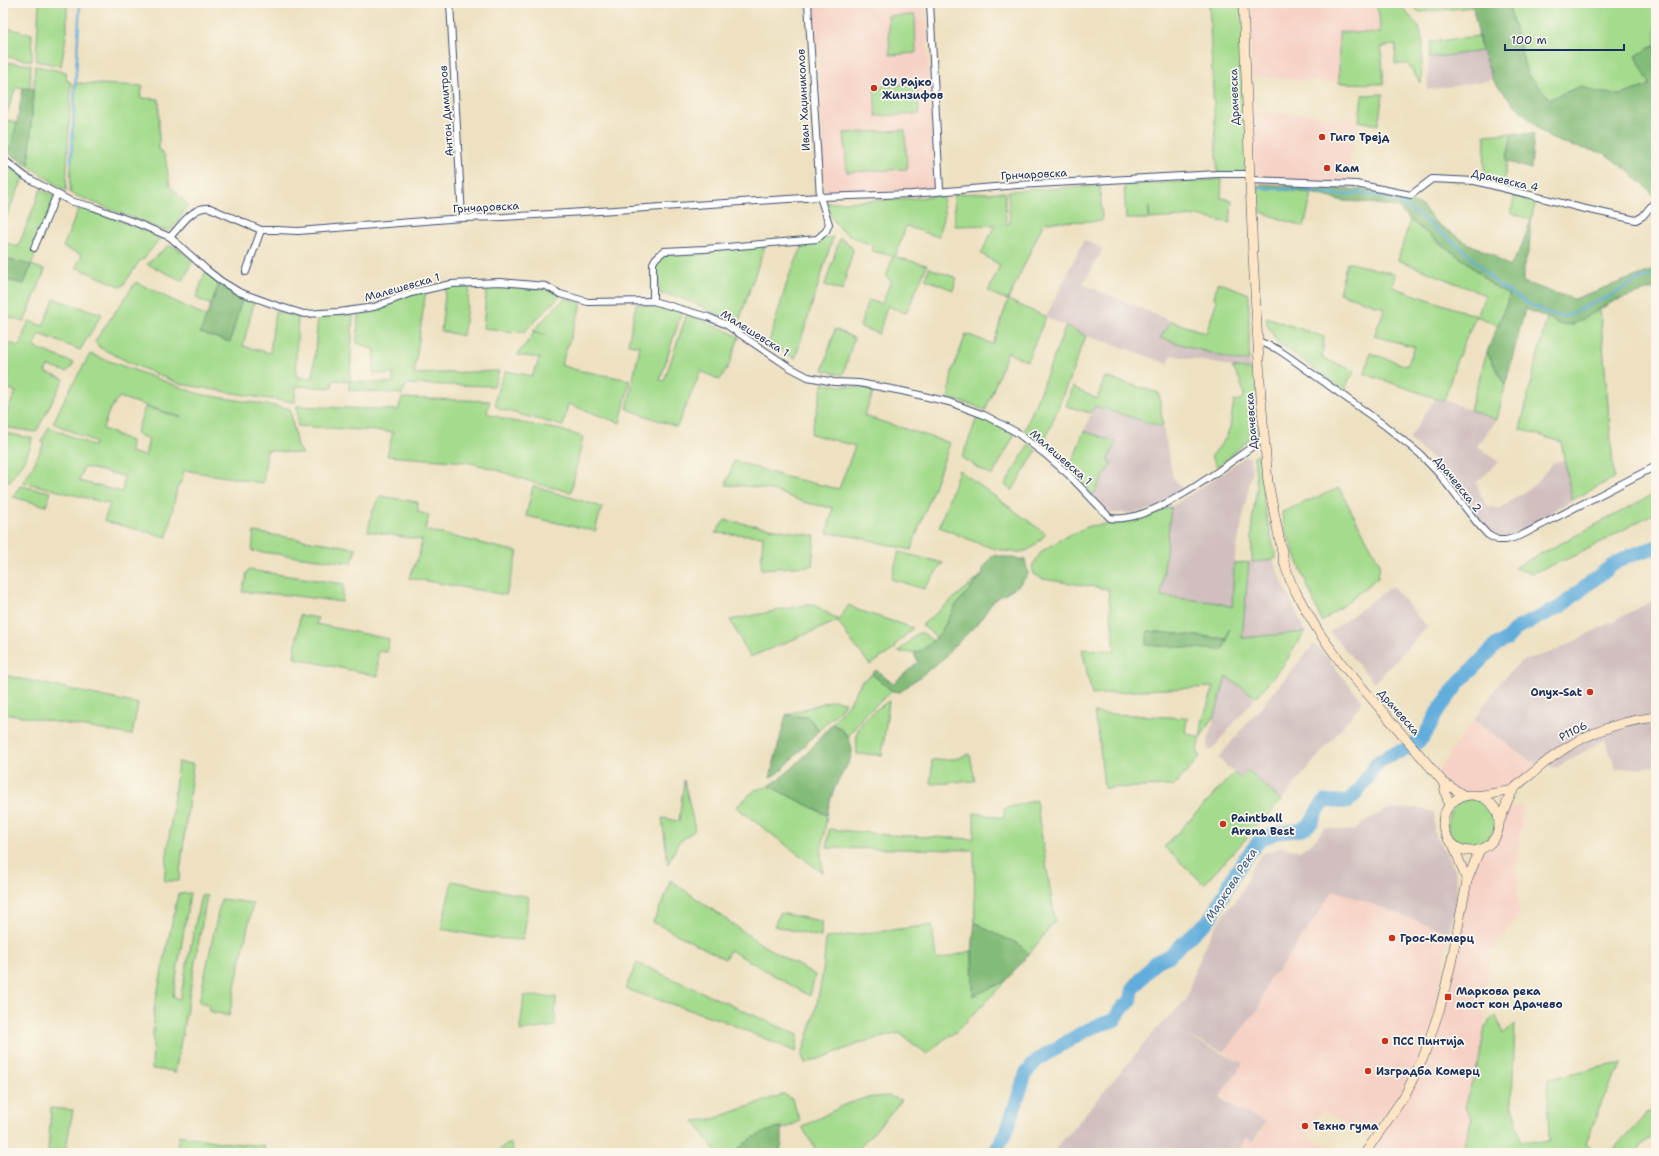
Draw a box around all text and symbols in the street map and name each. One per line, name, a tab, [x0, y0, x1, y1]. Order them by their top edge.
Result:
scale bar	[1505, 26, 1624, 52]
text: 100 m	[1511, 32, 1547, 48]
street label: Иван Хаџиниколов	[793, 48, 814, 151]
street label: Антон Димитров	[436, 65, 457, 157]
street label: Драчевска	[1226, 68, 1243, 126]
place label: ОУ Рајко Жинзифов	[882, 75, 943, 103]
marker: ОУ Рајко Жинзифов	[869, 83, 879, 93]
place label: Гиго Трејд	[1330, 130, 1390, 145]
marker: Гиго Трејд	[1317, 132, 1327, 142]
place label: Кам	[1335, 161, 1359, 176]
marker: Кам	[1322, 163, 1332, 173]
street label: Грнчаровска	[1000, 165, 1068, 184]
street label: Драчевска 4	[1470, 165, 1540, 196]
street label: Грнчаровска	[452, 198, 520, 217]
street label: Малешевска 1	[363, 270, 442, 305]
street label: Малешевска 1	[718, 306, 792, 360]
street label: Драчевска	[1242, 392, 1261, 450]
street label: Малешевска 1	[1026, 426, 1095, 489]
street label: Драчевска 2	[1430, 453, 1485, 516]
place label: Onyx-Sat	[1530, 685, 1583, 700]
street label: Драчевска	[1374, 686, 1423, 739]
marker: Onyx-Sat	[1585, 687, 1595, 697]
street label: P1106	[1557, 718, 1590, 745]
place label: Paintball Arena Best	[1231, 811, 1295, 839]
marker: Paintball Arena Best	[1218, 819, 1228, 829]
water label: Маркова Река	[1201, 845, 1261, 925]
place label: Грос-Комерц	[1400, 931, 1474, 946]
marker: Грос-Комерц	[1387, 933, 1397, 943]
place label: Маркова река мост кон Драчево	[1456, 984, 1563, 1012]
marker: Маркова река мост кон Драчево	[1443, 992, 1453, 1002]
place label: ПСС Пинтија	[1393, 1034, 1465, 1049]
marker: ПСС Пинтија	[1380, 1036, 1390, 1046]
place label: Изградба Комерц	[1376, 1064, 1480, 1079]
marker: Изградба Комерц	[1363, 1066, 1373, 1076]
place label: Техно гума	[1313, 1119, 1379, 1134]
marker: Техно гума	[1300, 1121, 1310, 1131]

